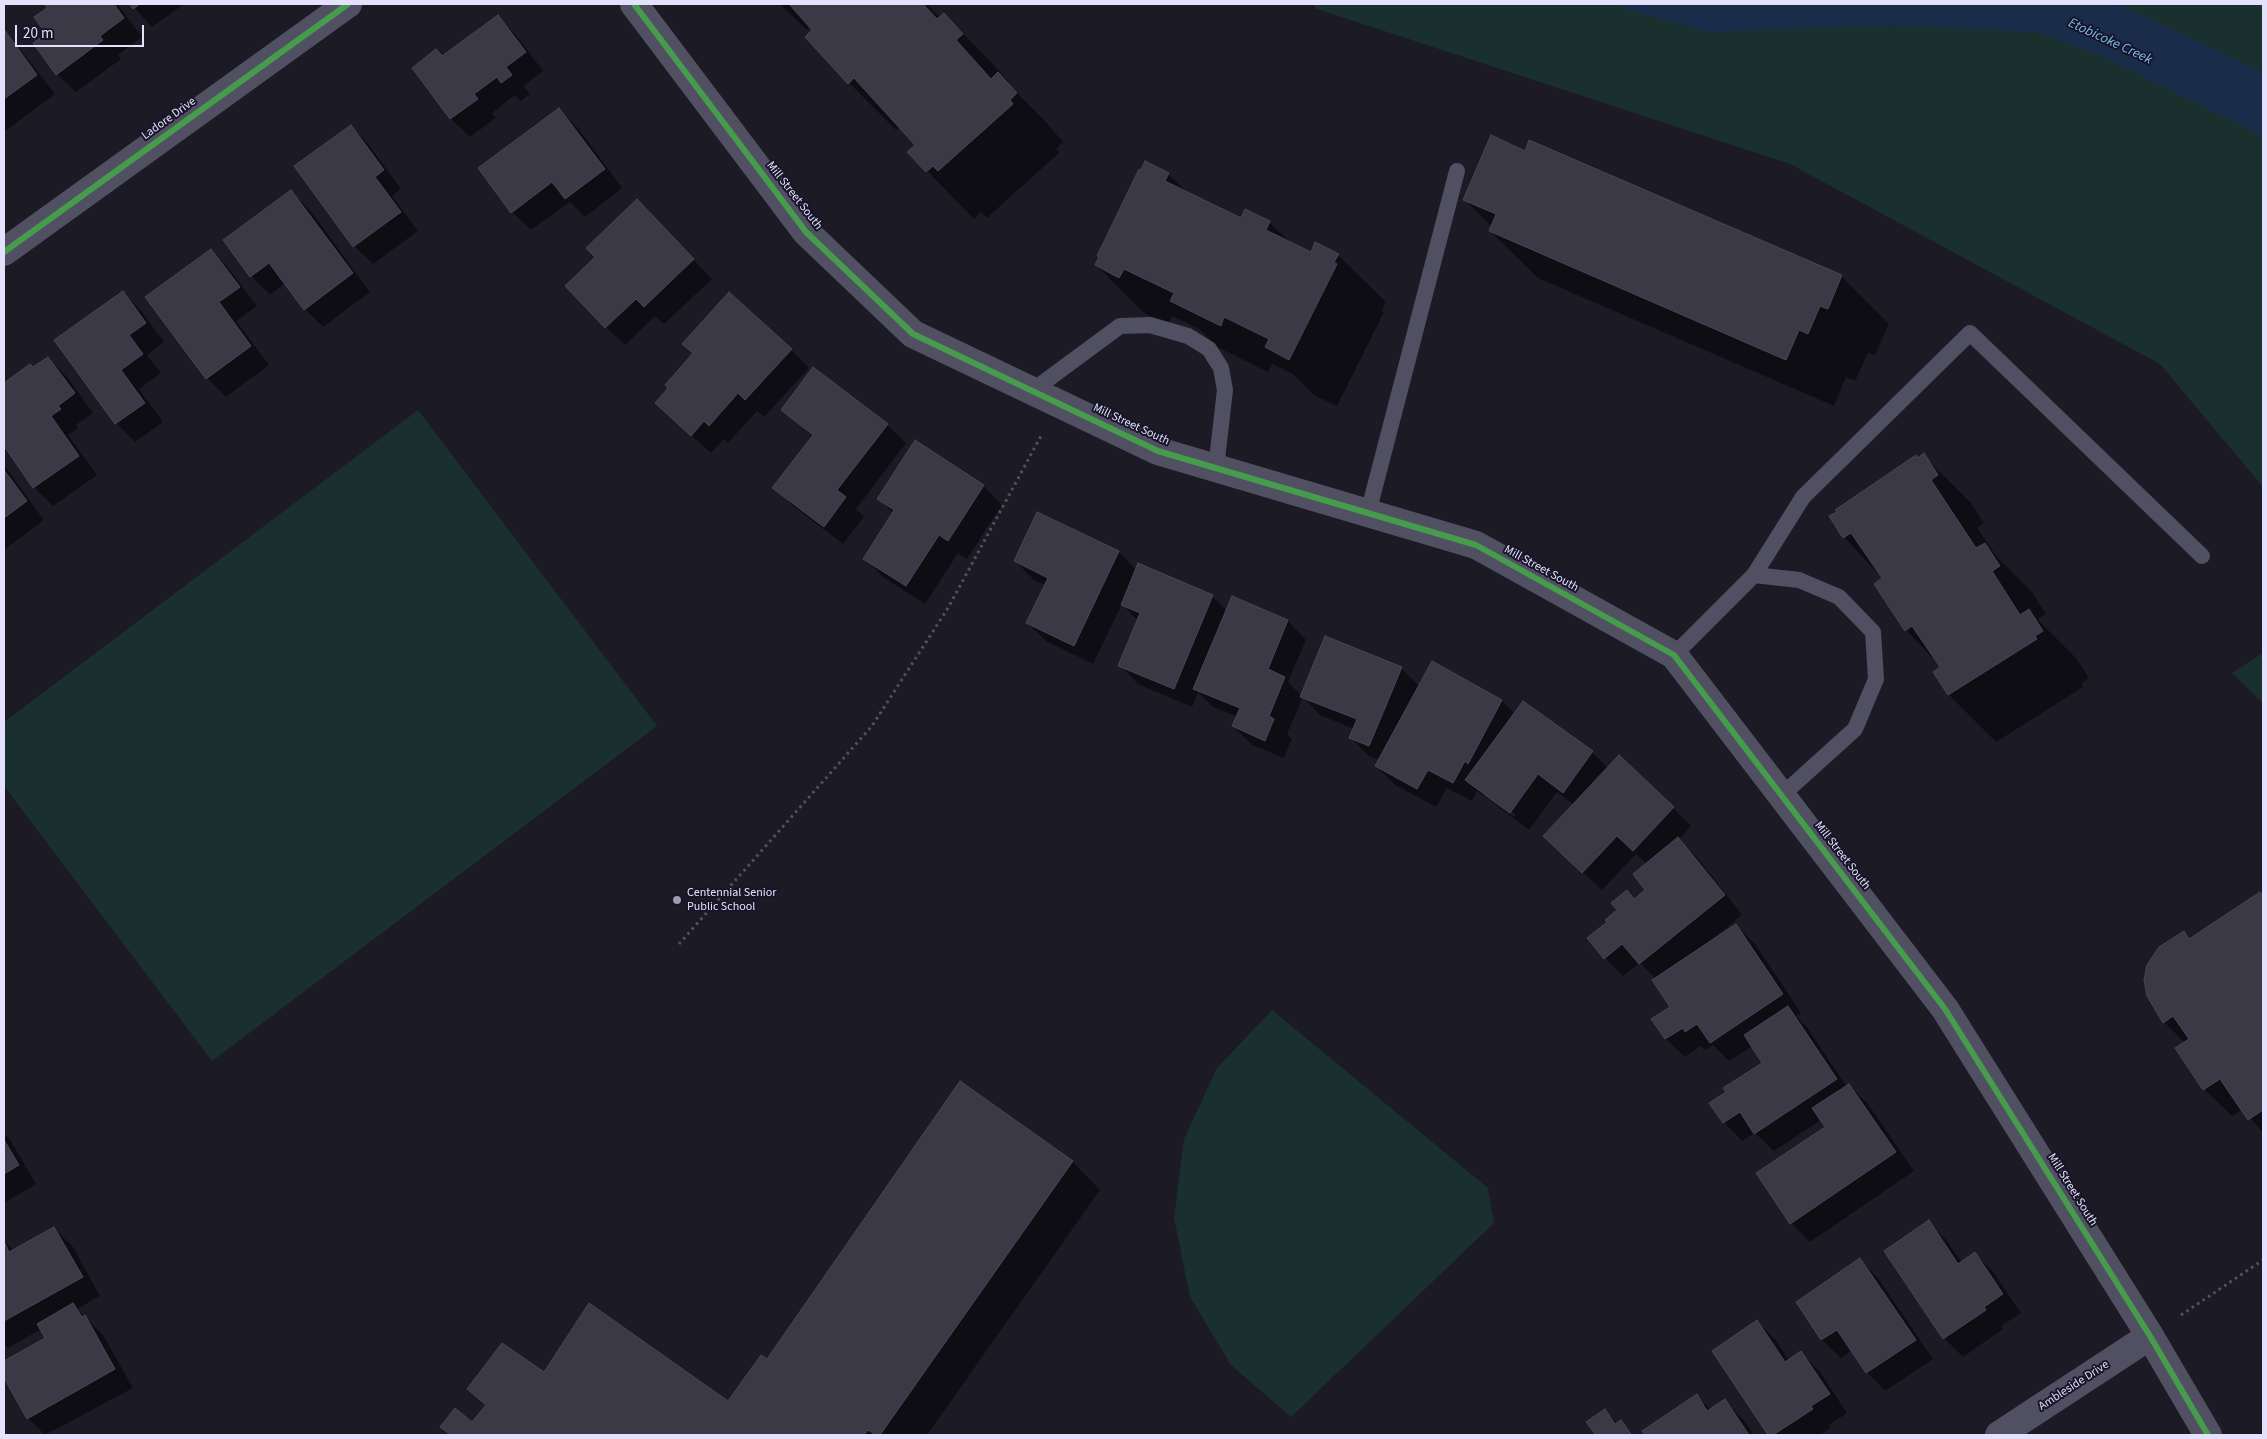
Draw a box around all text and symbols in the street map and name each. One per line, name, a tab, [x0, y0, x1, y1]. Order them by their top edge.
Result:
scale bar	[18, 15, 146, 47]
water label: Etobicoke Creek	[2065, 15, 2155, 69]
text: 20 m	[23, 23, 53, 44]
street label: Ladore Drive	[139, 95, 199, 143]
street label: Mill Street South	[763, 159, 825, 233]
street label: Mill Street South	[1090, 401, 1172, 449]
street label: Mill Street South	[1501, 543, 1581, 595]
street label: Mill Street South	[1811, 819, 1873, 893]
place label: Centennial Senior Public School	[687, 886, 776, 914]
marker: Centennial Senior Public School	[671, 894, 683, 906]
street label: Mill Street South	[2044, 1151, 2100, 1229]
street label: Ambleside Drive	[2036, 1358, 2112, 1414]

